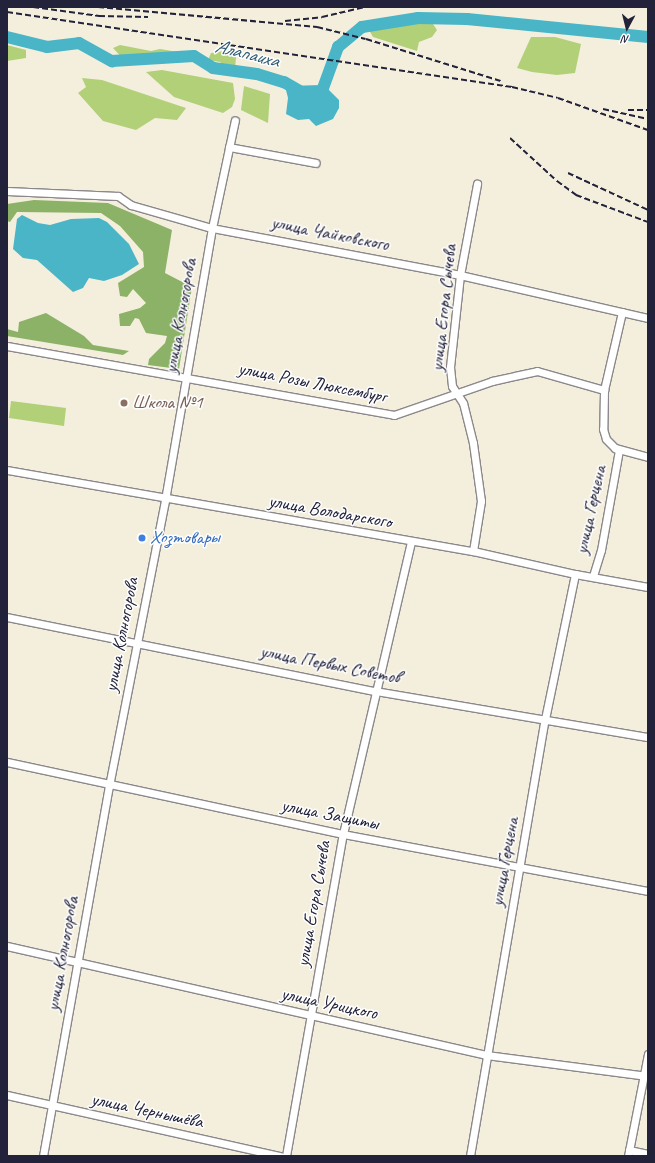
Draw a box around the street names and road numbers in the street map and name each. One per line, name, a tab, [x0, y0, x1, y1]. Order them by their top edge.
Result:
street label: улица Чайковского	[269, 211, 391, 257]
street label: улица Егора Сычева	[426, 244, 462, 372]
street label: улица Колногорова	[160, 257, 202, 375]
street label: улица Розы Люксембург	[236, 357, 388, 409]
street label: улица Герцена	[571, 464, 611, 556]
street label: улица Володарского	[267, 490, 393, 534]
street label: улица Колногорова	[100, 576, 144, 694]
street label: улица Первых Советов	[257, 640, 403, 690]
street label: улица Защиты	[279, 794, 381, 836]
street label: улица Герцена	[486, 816, 524, 908]
street label: улица Егора Сычева	[292, 839, 336, 969]
street label: улица Колногорова	[42, 895, 84, 1013]
street label: улица Урицкого	[279, 983, 379, 1025]
street label: улица Чернышёва	[89, 1088, 205, 1134]

